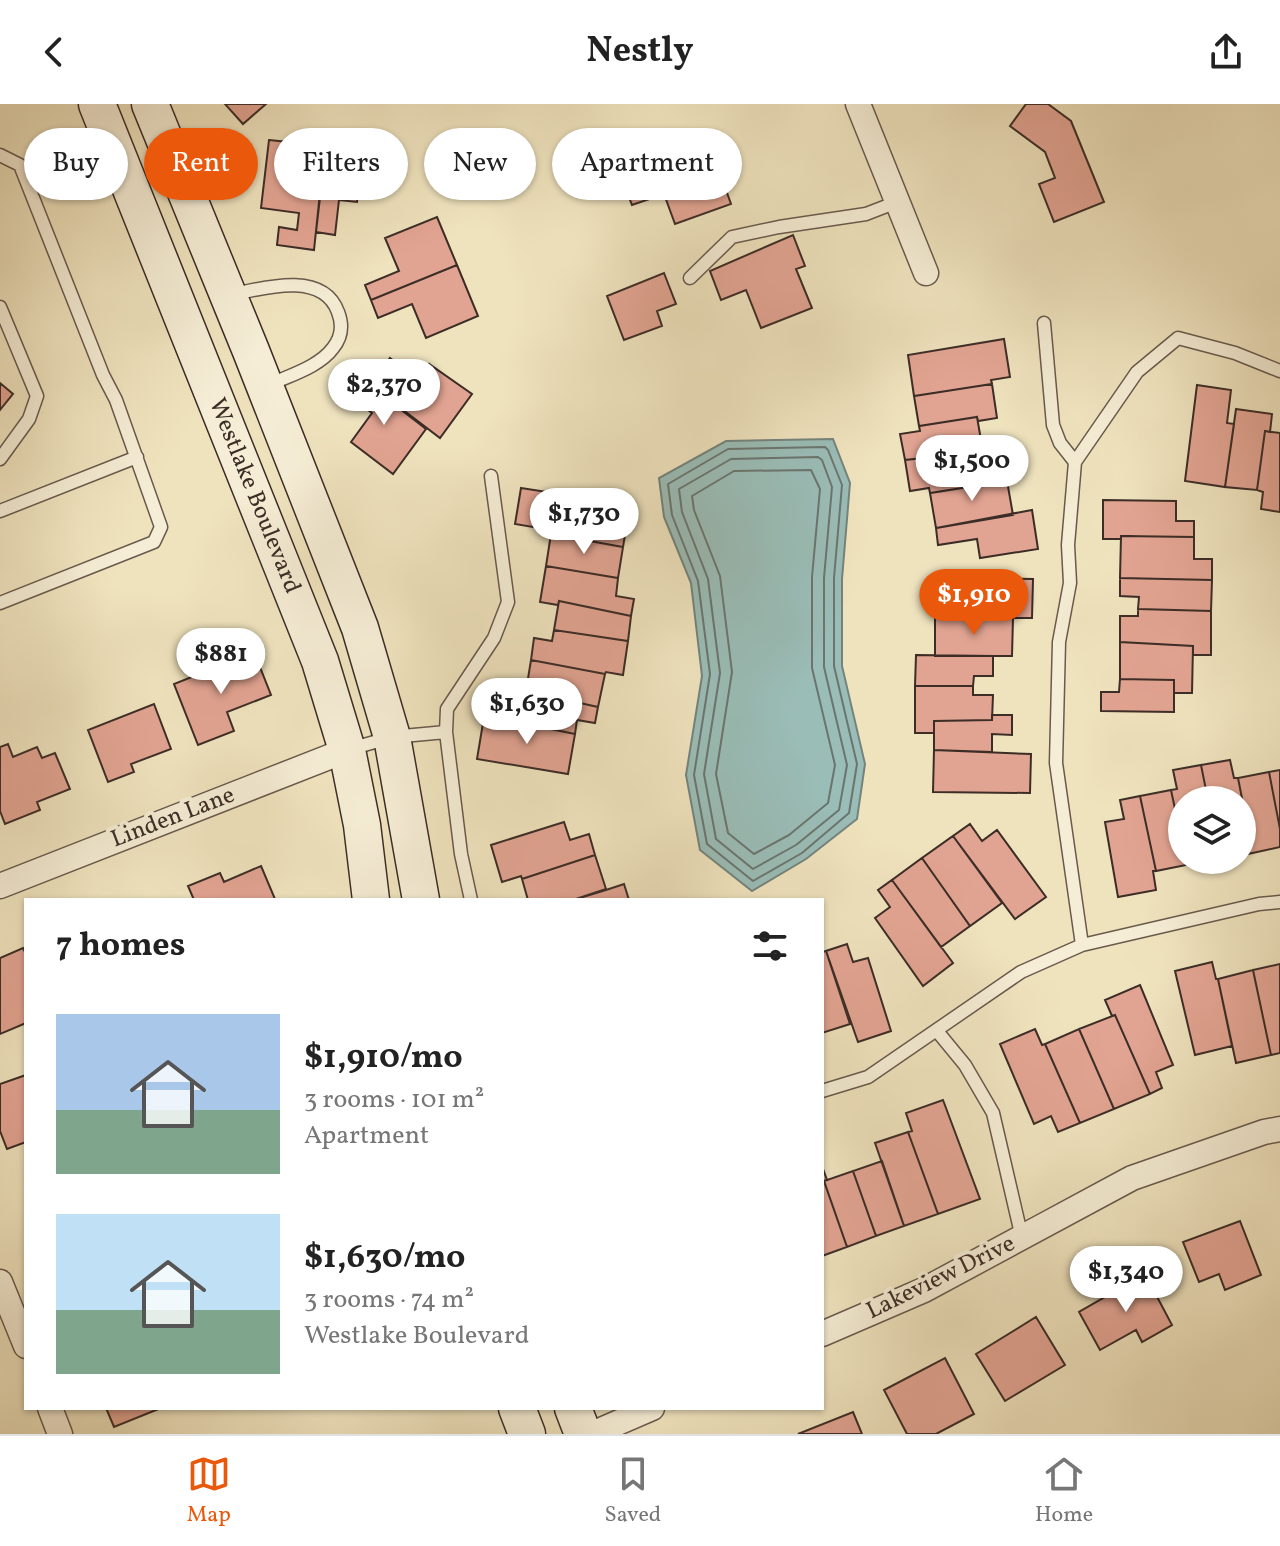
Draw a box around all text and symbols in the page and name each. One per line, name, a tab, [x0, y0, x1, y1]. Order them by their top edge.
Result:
text: Nestly	[587, 27, 693, 77]
icon: back	[32, 30, 76, 74]
icon: share	[1204, 30, 1248, 74]
chip: Buy	[24, 128, 128, 200]
chip: Rent	[144, 128, 258, 200]
chip: Filters	[274, 128, 408, 200]
chip: New	[424, 128, 536, 200]
chip: Apartment	[552, 128, 742, 200]
pin: $2,370	[319, 359, 449, 427]
text: $2,370	[346, 367, 422, 403]
street label: Westlake Boulevard	[199, 393, 309, 599]
pin: $1,500	[907, 435, 1037, 503]
text: $1,500	[934, 443, 1010, 479]
pin: $1,730	[519, 488, 649, 556]
text: $1,730	[548, 496, 620, 532]
pin: $1,910	[909, 569, 1039, 637]
text: $1,910	[937, 577, 1011, 613]
pin: $881	[174, 628, 268, 696]
text: $881	[194, 636, 248, 672]
pin: $1,630	[462, 678, 592, 746]
text: $1,630	[489, 686, 565, 722]
street label: Linden Lane	[106, 779, 240, 857]
map controls	[1168, 786, 1256, 874]
button: layers	[1168, 786, 1256, 874]
text: 7 homes	[56, 923, 185, 970]
icon: filters	[748, 924, 792, 968]
text: $1,910/mo	[304, 1035, 463, 1082]
icon: home	[120, 1046, 216, 1142]
text: 3 rooms · 101 m²	[304, 1082, 484, 1118]
text: Apartment	[304, 1118, 429, 1154]
street label: Lakeview Drive	[861, 1227, 1021, 1329]
text: $1,630/mo	[304, 1235, 465, 1282]
icon: home	[120, 1246, 216, 1342]
pin: $1,340	[1061, 1246, 1191, 1314]
text: $1,340	[1088, 1254, 1164, 1290]
text: 3 rooms · 74 m²	[304, 1282, 474, 1318]
text: Westlake Boulevard	[304, 1318, 529, 1354]
tab: Map	[187, 1452, 231, 1531]
tab: Saved	[605, 1452, 661, 1531]
tab: Home	[1035, 1452, 1093, 1531]

